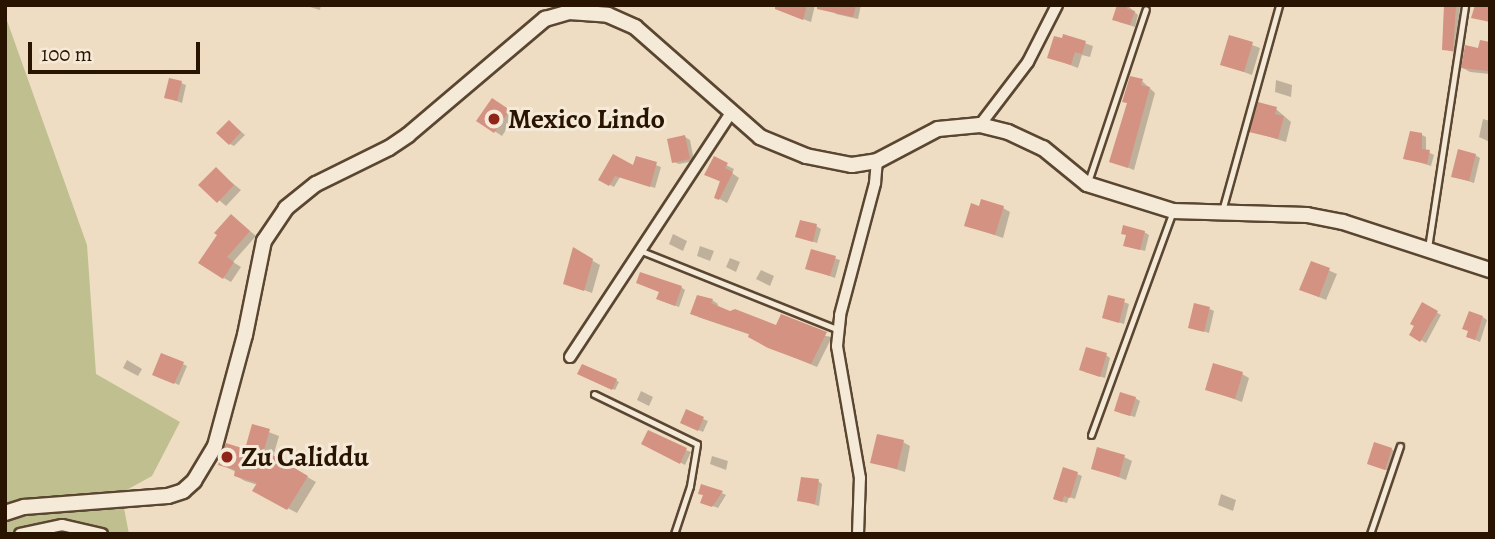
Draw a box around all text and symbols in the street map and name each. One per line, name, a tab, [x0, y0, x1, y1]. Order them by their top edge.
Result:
scale bar	[32, 28, 203, 72]
text: 100 m	[41, 40, 92, 68]
place label: Mexico Lindo	[508, 102, 665, 136]
marker: Mexico Lindo	[486, 111, 502, 127]
place label: Zu Caliddu	[241, 440, 369, 474]
marker: Zu Caliddu	[219, 449, 235, 465]

